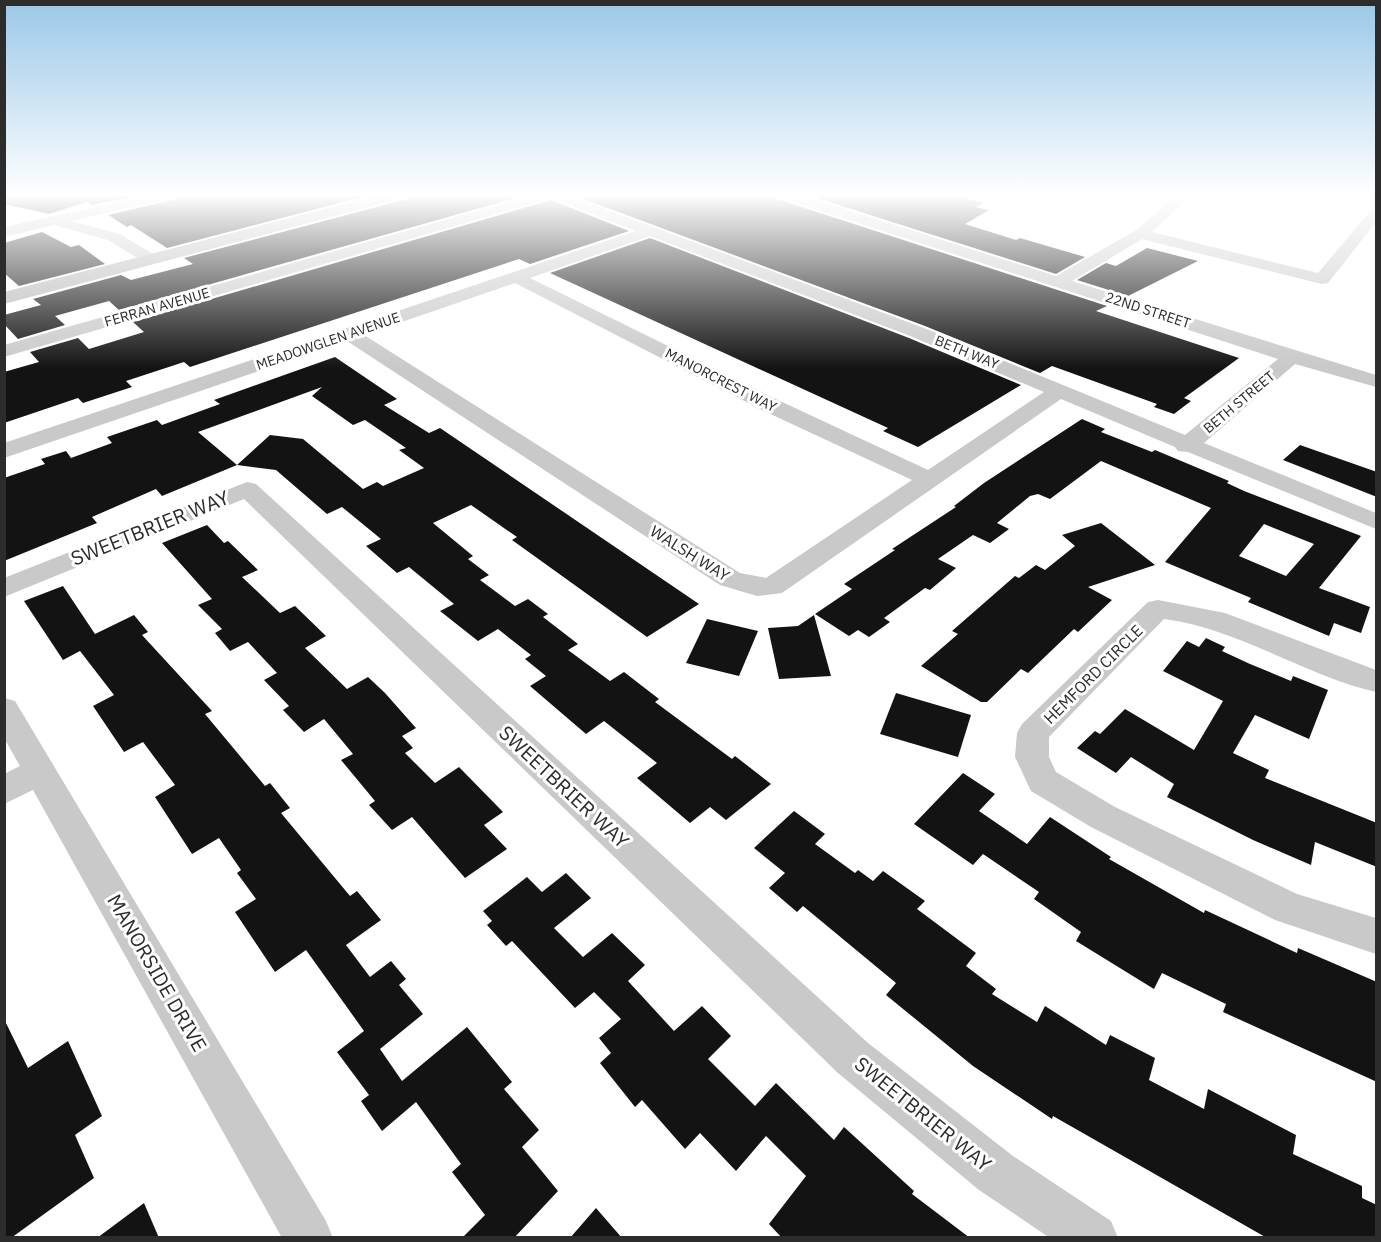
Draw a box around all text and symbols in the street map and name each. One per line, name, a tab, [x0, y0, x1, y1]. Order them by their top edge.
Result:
street label: FERRAN AVENUE	[102, 283, 212, 331]
street label: 22ND STREET	[1103, 288, 1193, 332]
street label: MEADOWGLEN AVENUE	[254, 308, 402, 374]
street label: BETH WAY	[932, 331, 1002, 373]
street label: MANORCREST WAY	[662, 344, 780, 416]
street label: BETH STREET	[1200, 367, 1278, 437]
street label: SWEETBRIER WAY	[67, 483, 233, 572]
street label: WALSH WAY	[647, 521, 734, 586]
street label: HEMFORD CIRCLE	[1039, 620, 1147, 728]
street label: SWEETBRIER WAY	[493, 719, 635, 854]
street label: MANORSIDE DRIVE	[101, 889, 214, 1056]
street label: SWEETBRIER WAY	[849, 1050, 997, 1177]

